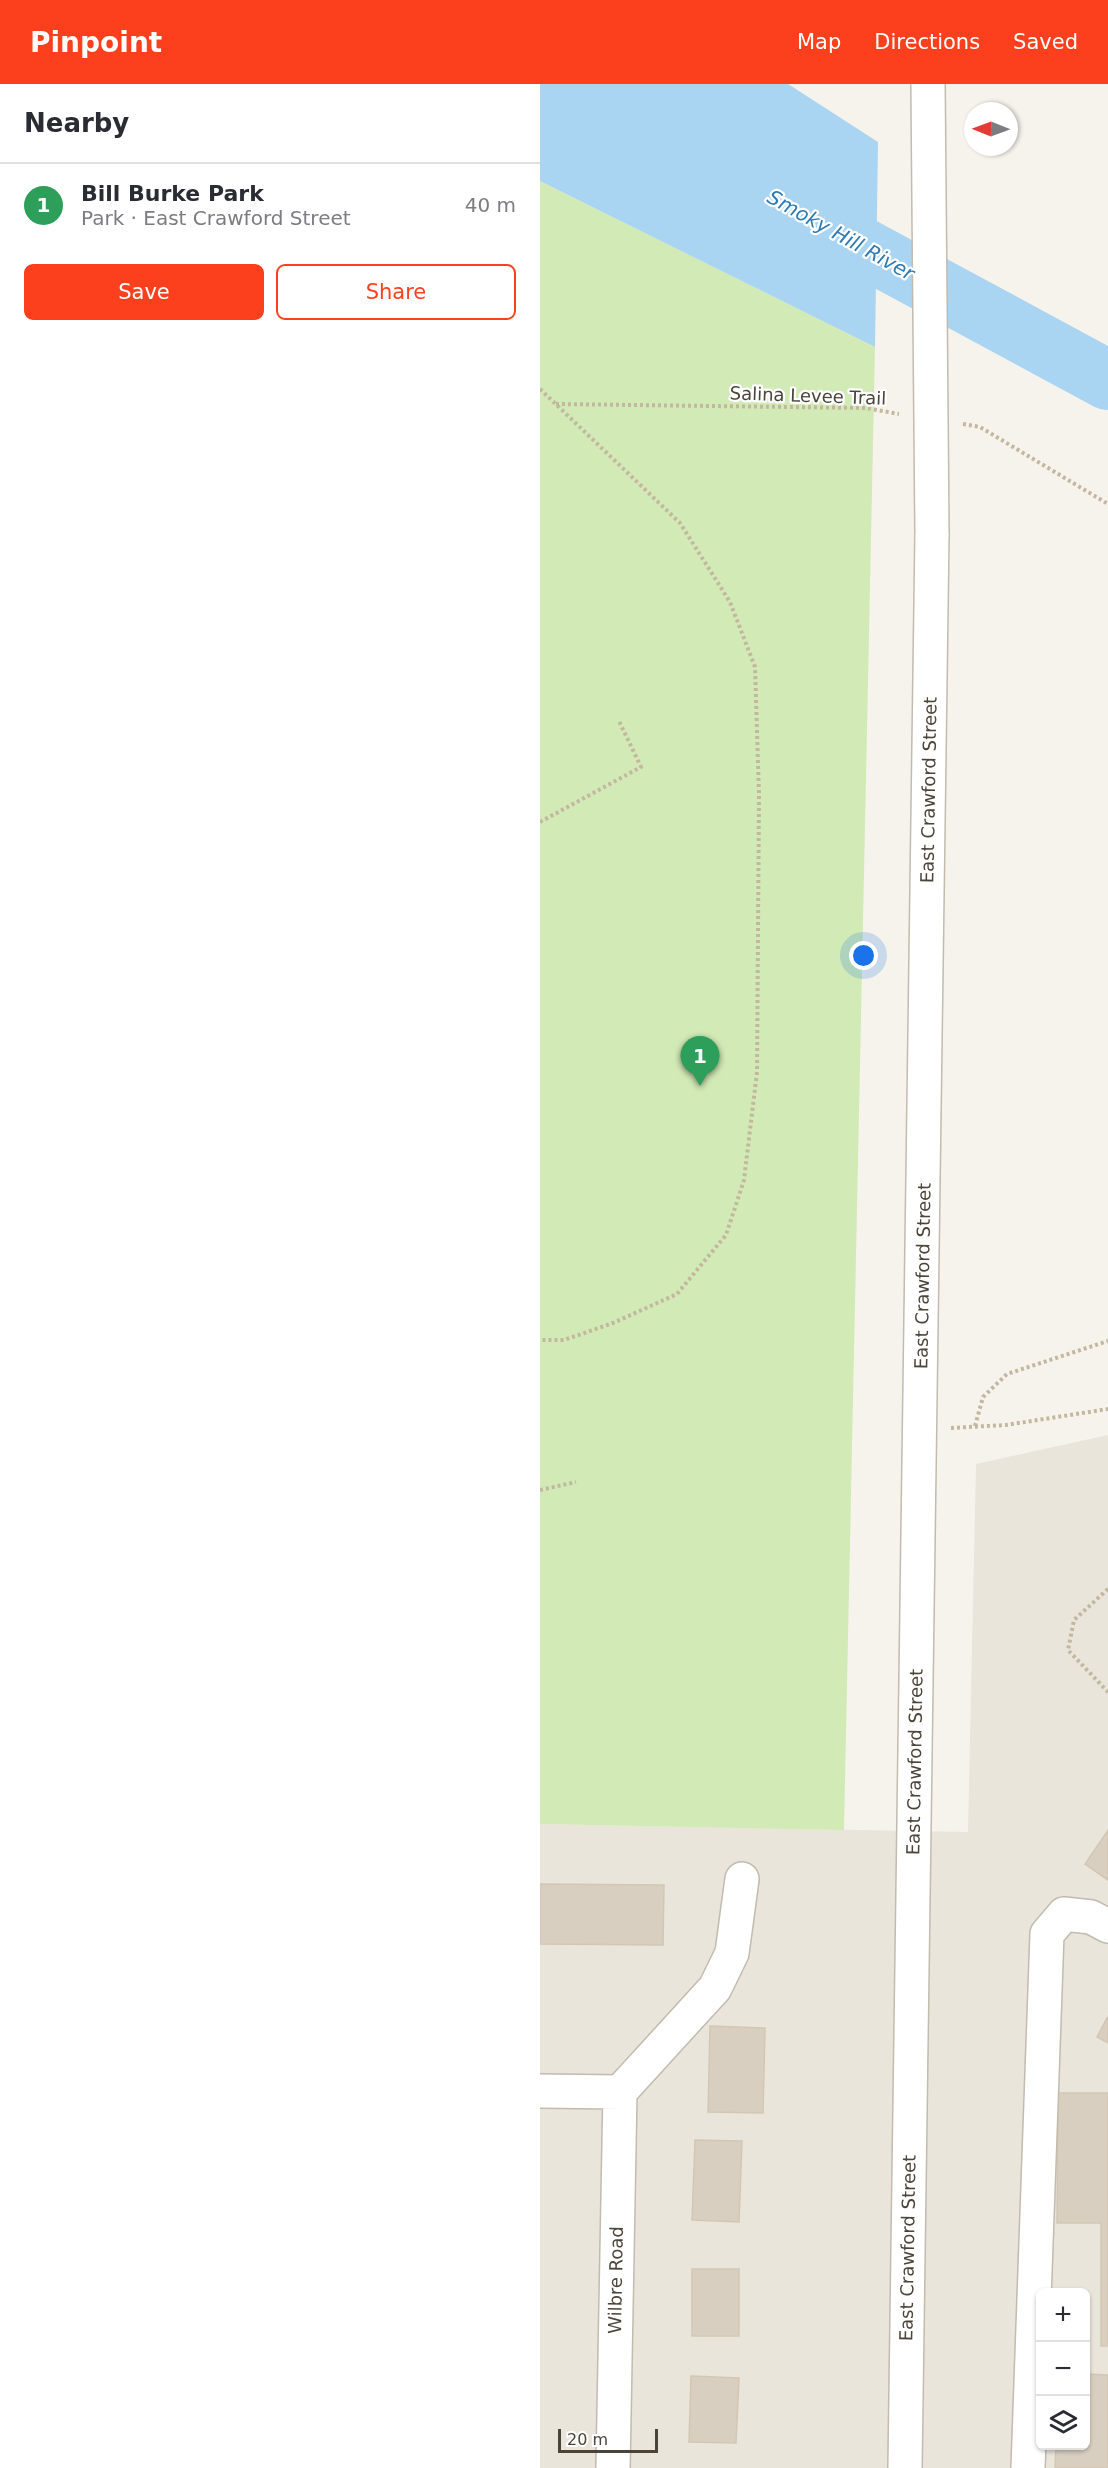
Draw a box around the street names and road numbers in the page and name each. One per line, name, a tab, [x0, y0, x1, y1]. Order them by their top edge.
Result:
street label: Salina Levee Trail	[729, 382, 887, 409]
street label: East Crawford Street	[916, 697, 941, 883]
street label: East Crawford Street	[910, 1183, 935, 1369]
street label: East Crawford Street	[902, 1669, 927, 1855]
street label: East Crawford Street	[895, 2155, 920, 2341]
street label: Wilbre Road	[604, 2226, 627, 2334]

